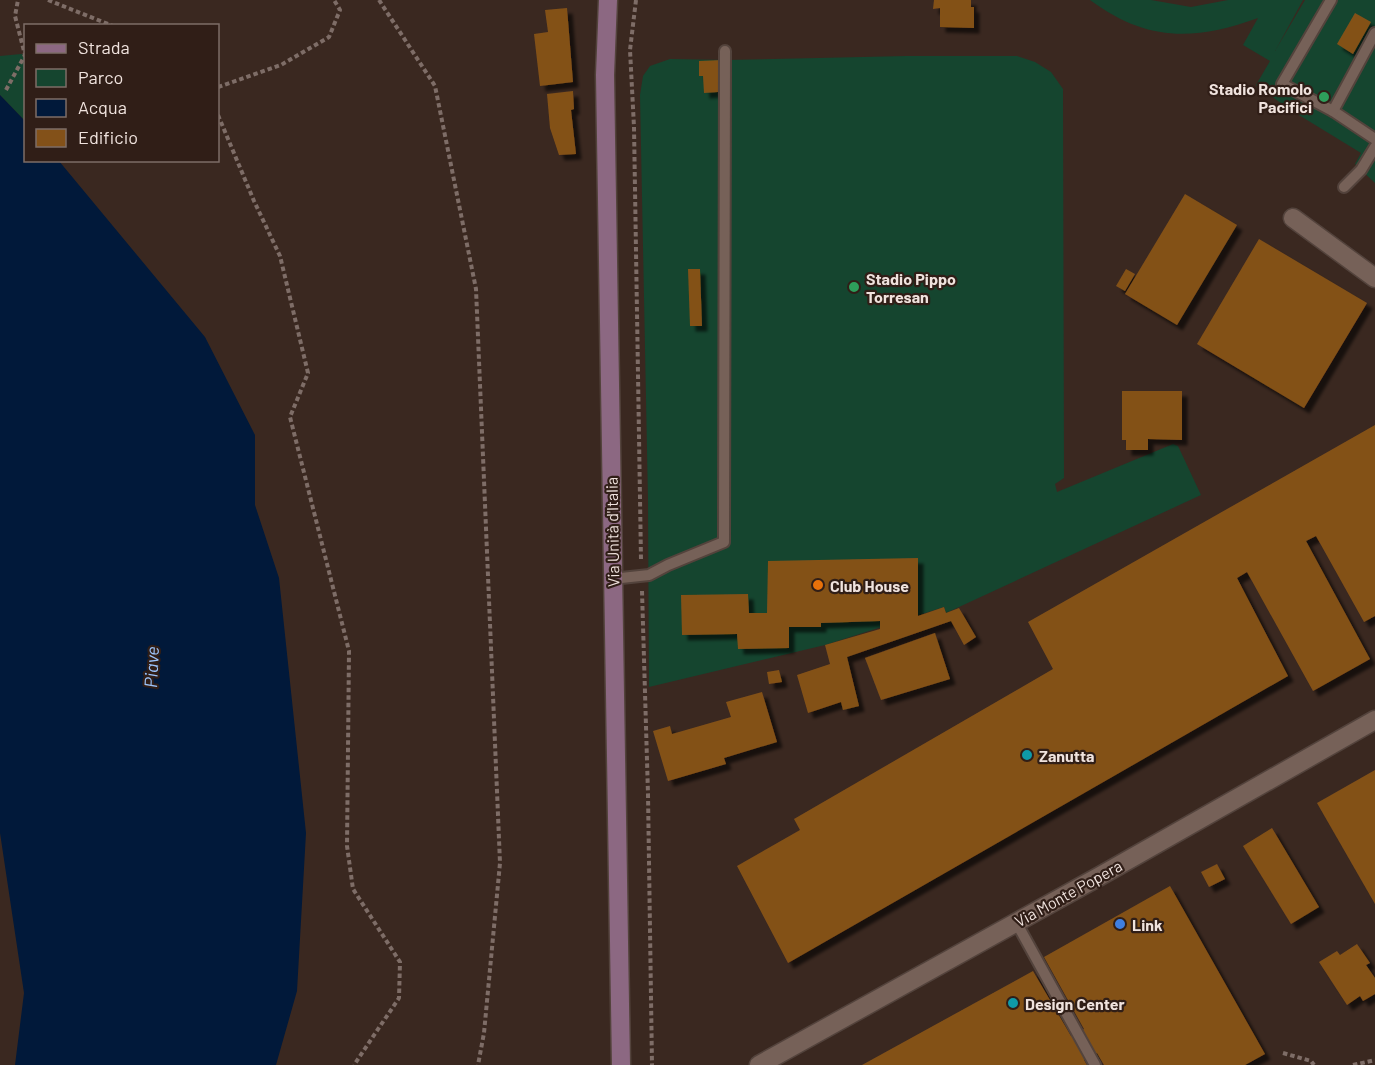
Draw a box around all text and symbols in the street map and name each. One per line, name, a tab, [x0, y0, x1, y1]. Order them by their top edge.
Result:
legend	[24, 24, 219, 162]
text: Strada	[78, 36, 130, 58]
text: Parco	[78, 66, 123, 88]
place label: Stadio Romolo Pacifici	[1209, 79, 1312, 116]
marker: Stadio Romolo Pacifici	[1317, 90, 1331, 104]
text: Acqua	[78, 96, 127, 118]
text: Edificio	[78, 126, 138, 148]
place label: Stadio Pippo Torresan	[866, 269, 956, 306]
marker: Stadio Pippo Torresan	[847, 280, 861, 294]
street label: Via Unità d'Italia	[602, 477, 622, 587]
place label: Club House	[830, 576, 909, 595]
marker: Club House	[811, 578, 825, 592]
water label: Piave	[139, 646, 163, 688]
place label: Zanutta	[1039, 746, 1094, 765]
marker: Zanutta	[1020, 748, 1034, 762]
street label: Via Monte Popera	[1011, 856, 1125, 930]
place label: Link	[1132, 915, 1163, 934]
marker: Link	[1113, 917, 1127, 931]
place label: Design Center	[1025, 994, 1125, 1013]
marker: Design Center	[1006, 996, 1020, 1010]

